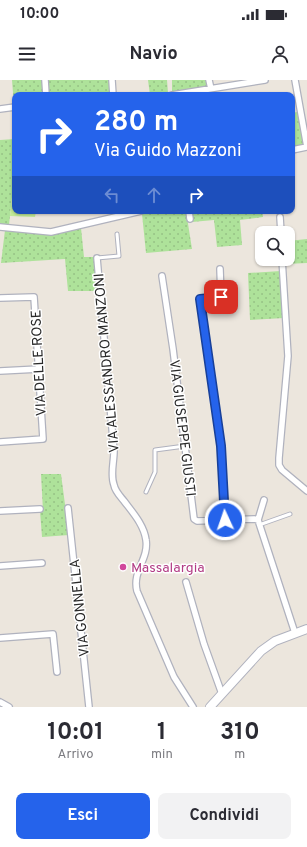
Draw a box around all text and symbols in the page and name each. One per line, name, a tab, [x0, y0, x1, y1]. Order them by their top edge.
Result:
text: 10:00	[20, 5, 59, 24]
icon: menu	[16, 43, 38, 65]
text: Navio	[129, 43, 178, 66]
icon: person	[269, 43, 291, 65]
text: 280 m	[94, 105, 178, 141]
icon: right	[28, 108, 80, 160]
text: Via Guido Mazzoni	[94, 140, 242, 163]
icon: left	[101, 184, 123, 206]
icon: ahead	[143, 184, 165, 206]
icon: right	[185, 184, 207, 206]
map controls	[255, 226, 295, 266]
button: search	[255, 226, 295, 266]
street label: VIA ALESSANDRO MANZONI	[91, 272, 124, 453]
pin	[204, 280, 238, 314]
icon: arrive	[210, 286, 232, 308]
street label: VIA DELLE ROSE	[28, 309, 51, 417]
street label: VIA GIUSEPPE GIUSTI	[165, 359, 198, 498]
position arrow	[204, 499, 246, 541]
street label: VIA GONNELLA	[67, 558, 94, 658]
place label: Massalargia	[131, 560, 205, 577]
marker: Massalargia	[118, 562, 128, 572]
text: 10:01	[47, 718, 104, 748]
text: 1	[157, 718, 167, 748]
text: 310	[220, 718, 260, 748]
text: Arrivo	[58, 747, 94, 763]
text: min	[151, 747, 173, 763]
text: m	[234, 747, 245, 763]
button: Esci	[16, 793, 150, 839]
button: Condividi	[158, 793, 291, 839]

